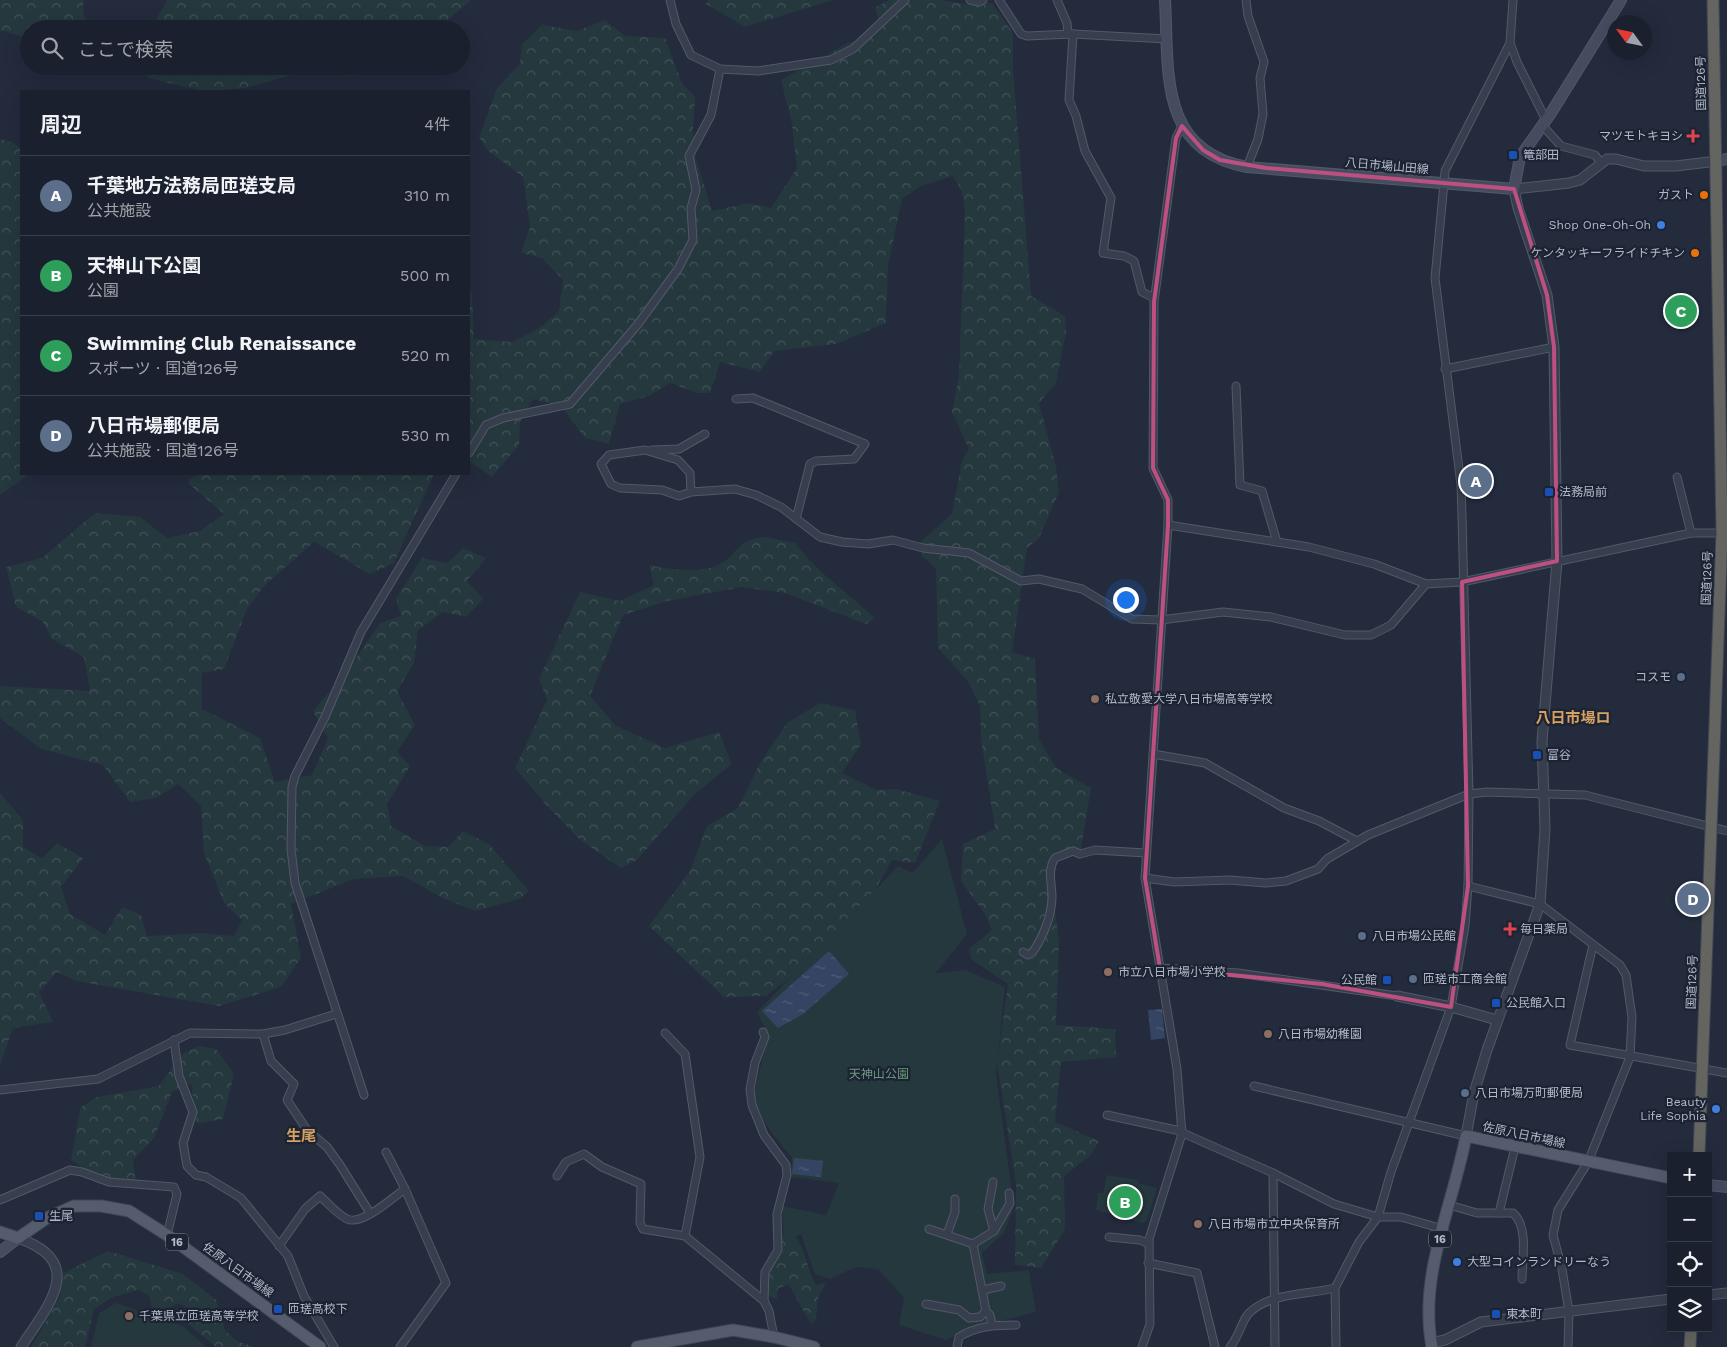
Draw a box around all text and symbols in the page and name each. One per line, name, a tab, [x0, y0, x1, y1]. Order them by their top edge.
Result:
north arrow	[1607, 15, 1652, 60]
search box	[20, 20, 470, 75]
icon: search	[38, 34, 66, 62]
text: ここで検索	[78, 38, 173, 61]
street label: 国道126号	[1694, 55, 1708, 111]
text: 周辺	[40, 112, 82, 137]
text: 4件	[424, 115, 450, 134]
place label: マツモトキヨシ	[1599, 129, 1683, 143]
marker: マツモトキヨシ	[1687, 130, 1699, 142]
place label: 篭部田	[1523, 148, 1559, 162]
marker: 篭部田	[1507, 149, 1519, 161]
street label: 八日市場山田線	[1345, 155, 1429, 177]
text: 千葉地方法務局匝瑳支局	[87, 174, 296, 197]
text: A	[51, 186, 61, 205]
text: 310 m	[404, 186, 450, 205]
place label: ガスト	[1658, 188, 1694, 202]
marker: ガスト	[1698, 189, 1710, 201]
text: 公共施設	[87, 201, 151, 220]
place label: Shop One-Oh-Oh	[1549, 218, 1651, 232]
marker: Shop One-Oh-Oh	[1655, 219, 1667, 231]
place label: ケンタッキーフライドチキン	[1530, 246, 1685, 260]
marker: ケンタッキーフライドチキン	[1689, 247, 1701, 259]
text: 天神山下公園	[87, 254, 201, 277]
text: B	[51, 266, 61, 285]
text: 500 m	[400, 266, 450, 285]
text: 公園	[87, 281, 119, 300]
pin: C	[1665, 292, 1697, 330]
text: Swimming Club Renaissance	[87, 332, 356, 355]
text: C	[51, 346, 61, 365]
text: 520 m	[401, 346, 450, 365]
text: スポーツ · 国道126号	[87, 359, 239, 378]
text: 八日市場郵便局	[87, 414, 220, 437]
text: D	[50, 426, 62, 445]
text: 530 m	[401, 426, 450, 445]
text: 公共施設 · 国道126号	[87, 441, 239, 460]
pin: A	[1460, 462, 1492, 500]
place label: 法務局前	[1559, 485, 1607, 499]
marker: 法務局前	[1543, 486, 1555, 498]
street label: 国道126号	[1699, 550, 1715, 606]
your location	[1113, 587, 1139, 613]
place label: コスモ	[1635, 670, 1671, 684]
marker: コスモ	[1675, 671, 1687, 683]
place label: 私立敬愛大学八日市場高等学校	[1105, 692, 1273, 706]
marker: 私立敬愛大学八日市場高等学校	[1089, 693, 1101, 705]
district label: 八日市場ロ	[1535, 709, 1611, 727]
place label: 富谷	[1547, 748, 1571, 762]
marker: 富谷	[1531, 749, 1543, 761]
pin: D	[1677, 880, 1709, 918]
place label: 毎日薬局	[1520, 922, 1568, 936]
marker: 毎日薬局	[1504, 923, 1516, 935]
place label: 八日市場公民館	[1372, 929, 1456, 943]
marker: 八日市場公民館	[1356, 930, 1368, 942]
street label: 国道126号	[1684, 954, 1700, 1010]
place label: 市立八日市場小学校	[1118, 965, 1226, 979]
marker: 市立八日市場小学校	[1102, 966, 1114, 978]
place label: 匝瑳市工商会館	[1423, 972, 1507, 986]
place label: 公民館	[1341, 973, 1377, 987]
marker: 匝瑳市工商会館	[1407, 973, 1419, 985]
marker: 公民館	[1381, 974, 1393, 986]
place label: 公民館入口	[1506, 996, 1566, 1010]
marker: 公民館入口	[1490, 997, 1502, 1009]
place label: 八日市場幼稚園	[1278, 1027, 1362, 1041]
marker: 八日市場幼稚園	[1262, 1028, 1274, 1040]
park label: 天神山公園	[849, 1067, 909, 1081]
place label: 八日市場万町郵便局	[1475, 1086, 1583, 1100]
marker: 八日市場万町郵便局	[1459, 1087, 1471, 1099]
place label: Beauty Life Sophia	[1640, 1095, 1707, 1123]
marker: Beauty Life Sophia	[1710, 1103, 1722, 1115]
street label: 佐原八日市場線	[1481, 1119, 1567, 1151]
district label: 生尾	[286, 1127, 316, 1145]
map controls	[1667, 1152, 1712, 1332]
button: +	[1667, 1152, 1712, 1197]
pin: B	[1109, 1183, 1141, 1221]
button: −	[1667, 1197, 1712, 1242]
place label: 生尾	[49, 1209, 73, 1223]
marker: 生尾	[33, 1210, 45, 1222]
place label: 八日市場市立中央保育所	[1208, 1217, 1340, 1231]
marker: 八日市場市立中央保育所	[1192, 1218, 1204, 1230]
road number: 16	[1429, 1230, 1451, 1248]
road number: 16	[166, 1234, 188, 1250]
street label: 佐原八日市場線	[200, 1240, 276, 1300]
button: locate	[1667, 1242, 1712, 1287]
place label: 大型コインランドリーなう	[1467, 1255, 1611, 1269]
marker: 大型コインランドリーなう	[1451, 1256, 1463, 1268]
button: layers	[1667, 1287, 1712, 1332]
place label: 匝瑳高校下	[288, 1302, 348, 1316]
marker: 匝瑳高校下	[272, 1303, 284, 1315]
place label: 東本町	[1506, 1307, 1542, 1321]
marker: 東本町	[1490, 1308, 1502, 1320]
place label: 千葉県立匝瑳高等学校	[139, 1309, 259, 1323]
marker: 千葉県立匝瑳高等学校	[123, 1310, 135, 1322]

